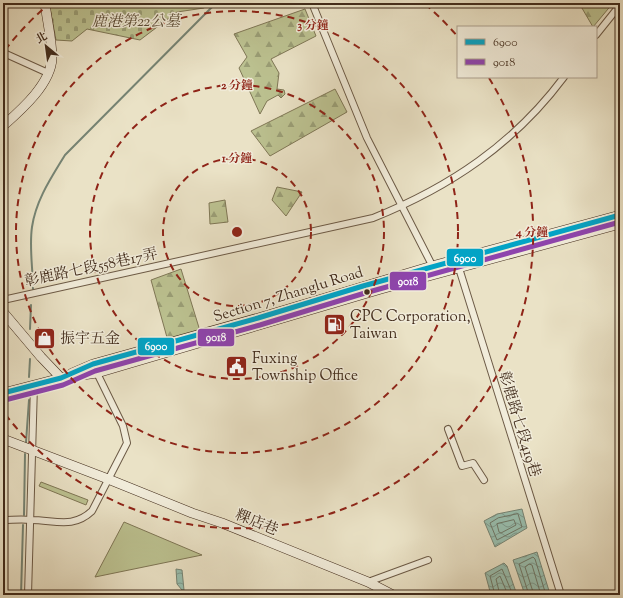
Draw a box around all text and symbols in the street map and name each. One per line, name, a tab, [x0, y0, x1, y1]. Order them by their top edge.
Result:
park label: 鹿港第22公墓	[92, 12, 183, 33]
text: 3 分鐘	[297, 17, 329, 35]
north arrow	[26, 26, 66, 66]
legend	[457, 26, 597, 78]
text: 北	[33, 28, 50, 48]
text: 6900	[493, 34, 518, 52]
text: 9018	[493, 54, 515, 72]
text: 2 分鐘	[221, 77, 253, 95]
text: 1 分鐘	[221, 150, 252, 168]
text: 4 分鐘	[515, 224, 548, 242]
centre of rings	[230, 225, 244, 239]
street label: 彰鹿路七段558巷17弄	[23, 244, 160, 293]
line badge: 6900	[446, 248, 484, 267]
text: 6900	[454, 251, 476, 267]
street label: Section 7, Zhanglu Road	[211, 262, 366, 328]
line badge: 9018	[389, 271, 427, 291]
text: 9018	[398, 274, 419, 290]
unlabelled marker	[362, 287, 372, 297]
place label: CPC Corporation, Taiwan	[350, 307, 470, 345]
fuel station icon: CPC Corporation, Taiwan	[322, 312, 348, 338]
shop icon: 振宇五金	[32, 325, 58, 351]
line badge: 9018	[197, 328, 235, 347]
place label: 振宇五金	[60, 329, 120, 350]
text: 9018	[206, 330, 227, 346]
line badge: 6900	[137, 337, 175, 356]
text: 6900	[145, 339, 167, 355]
place label: Fuxing Township Office	[252, 349, 358, 387]
public building icon: Fuxing Township Office	[223, 354, 249, 380]
street label: 彰鹿路七段419巷	[492, 369, 545, 480]
street label: 粿店巷	[232, 505, 281, 542]

